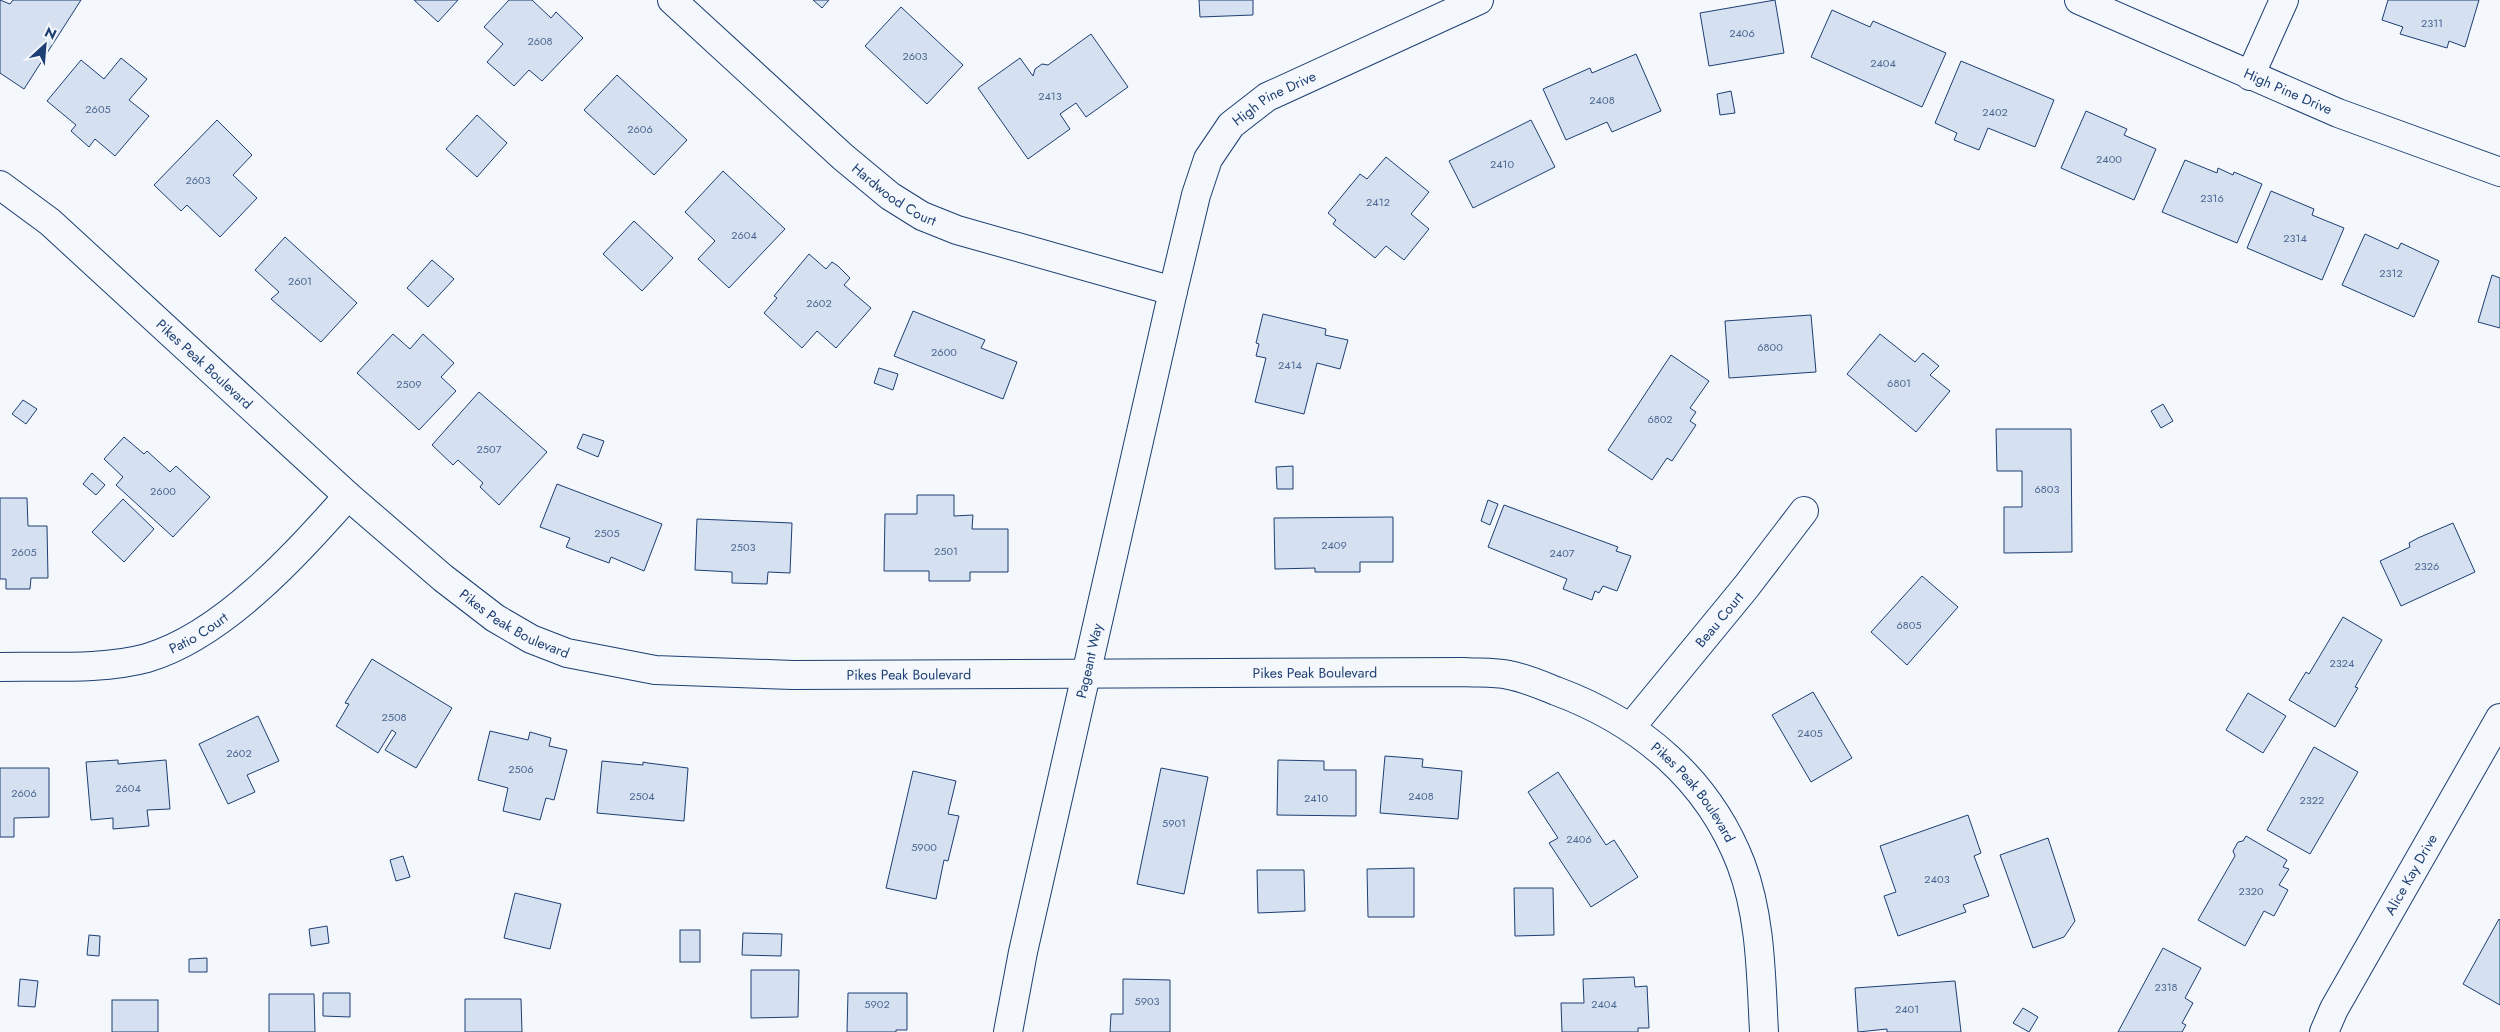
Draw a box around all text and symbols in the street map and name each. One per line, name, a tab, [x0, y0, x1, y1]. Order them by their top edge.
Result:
house number: 2311	[2421, 15, 2443, 31]
north arrow	[20, 20, 70, 70]
text: N	[41, 22, 60, 45]
house number: 2406	[1729, 25, 1755, 41]
house number: 2608	[527, 33, 553, 49]
house number: 2603	[902, 48, 928, 64]
house number: 2404	[1870, 55, 1896, 71]
street label: High Pine Drive	[2241, 63, 2335, 119]
street label: High Pine Drive	[1228, 66, 1319, 131]
house number: 2413	[1038, 88, 1062, 104]
house number: 2408	[1589, 92, 1615, 108]
house number: 2605	[85, 101, 111, 117]
house number: 2402	[1982, 104, 2008, 120]
house number: 2606	[627, 121, 653, 137]
house number: 2400	[2096, 151, 2122, 167]
house number: 2410	[1490, 156, 1515, 172]
street label: Hardwood Court	[848, 158, 940, 231]
house number: 2603	[185, 172, 211, 188]
house number: 2316	[2200, 190, 2224, 206]
house number: 2412	[1366, 194, 1390, 210]
house number: 2604	[731, 227, 757, 243]
house number: 2314	[2283, 230, 2307, 246]
house number: 2312	[2379, 265, 2403, 281]
house number: 2601	[288, 273, 312, 289]
house number: 2602	[806, 295, 832, 311]
street label: Pikes Peak Boulevard	[152, 314, 257, 414]
house number: 6800	[1757, 339, 1783, 355]
house number: 2600	[931, 344, 957, 360]
house number: 2414	[1278, 357, 1303, 373]
house number: 6801	[1887, 375, 1911, 391]
house number: 2509	[396, 376, 422, 392]
house number: 6802	[1647, 411, 1673, 427]
house number: 2507	[477, 441, 502, 457]
house number: 6803	[2035, 481, 2059, 497]
house number: 2600	[150, 483, 176, 499]
house number: 2505	[594, 525, 620, 541]
house number: 2409	[1321, 537, 1347, 553]
house number: 2503	[730, 539, 756, 555]
house number: 2501	[934, 543, 958, 559]
house number: 2605	[11, 544, 37, 560]
house number: 2407	[1549, 545, 1575, 561]
house number: 2326	[2415, 558, 2439, 574]
street label: Pikes Peak Boulevard	[455, 584, 572, 663]
street label: Beau Court	[1691, 587, 1748, 651]
street label: Patio Court	[166, 607, 232, 659]
house number: 6805	[1896, 617, 1922, 633]
street label: Pageant Way	[1071, 621, 1107, 700]
house number: 2324	[2330, 655, 2355, 671]
street label: Pikes Peak Boulevard	[1252, 662, 1377, 683]
street label: Pikes Peak Boulevard	[846, 664, 971, 685]
house number: 2508	[381, 709, 407, 725]
house number: 2405	[1797, 725, 1823, 741]
street label: Pikes Peak Boulevard	[1647, 737, 1740, 846]
house number: 2602	[226, 745, 252, 761]
house number: 2506	[508, 761, 534, 777]
house number: 2604	[115, 780, 141, 796]
house number: 2606	[11, 785, 37, 801]
house number: 2504	[629, 788, 655, 804]
house number: 2408	[1408, 788, 1434, 804]
house number: 2410	[1304, 790, 1329, 806]
house number: 2322	[2300, 792, 2324, 808]
house number: 5901	[1162, 815, 1186, 831]
street label: Alice Kay Drive	[2380, 830, 2442, 919]
house number: 2406	[1566, 831, 1592, 847]
house number: 5900	[911, 839, 937, 855]
house number: 2403	[1924, 871, 1950, 887]
house number: 2320	[2238, 883, 2264, 899]
house number: 2318	[2154, 979, 2178, 995]
house number: 5903	[1134, 993, 1160, 1009]
house number: 5902	[864, 996, 890, 1012]
house number: 2404	[1591, 996, 1617, 1012]
house number: 2401	[1895, 1001, 1919, 1017]

